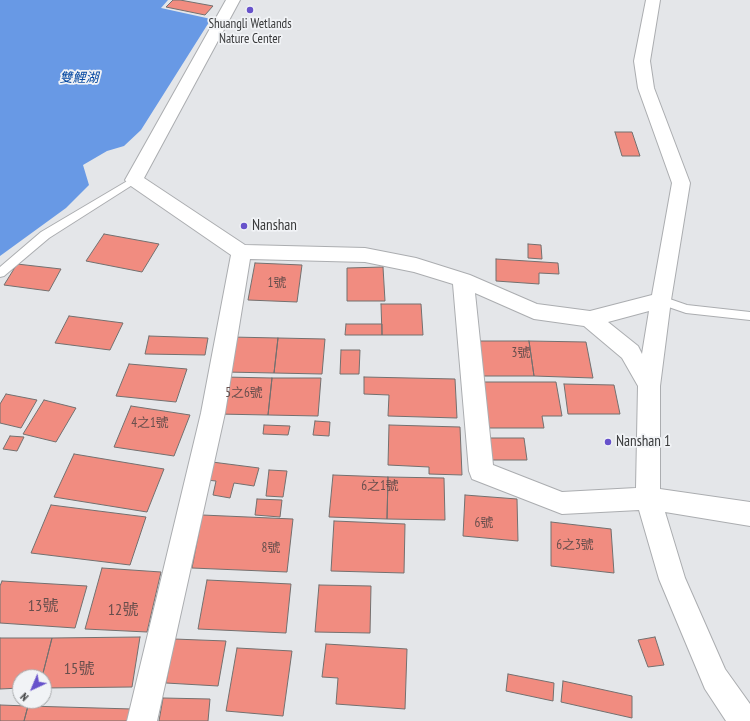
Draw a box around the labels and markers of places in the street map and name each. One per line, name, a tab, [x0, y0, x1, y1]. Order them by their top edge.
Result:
marker: Shuangli Wetlands Nature Center	[245, 5, 255, 15]
place label: Shuangli Wetlands Nature Center	[208, 16, 292, 47]
place label: Nanshan	[252, 217, 297, 235]
marker: Nanshan	[239, 221, 249, 231]
place label: Nanshan 1	[616, 433, 671, 451]
marker: Nanshan 1	[603, 437, 613, 447]

